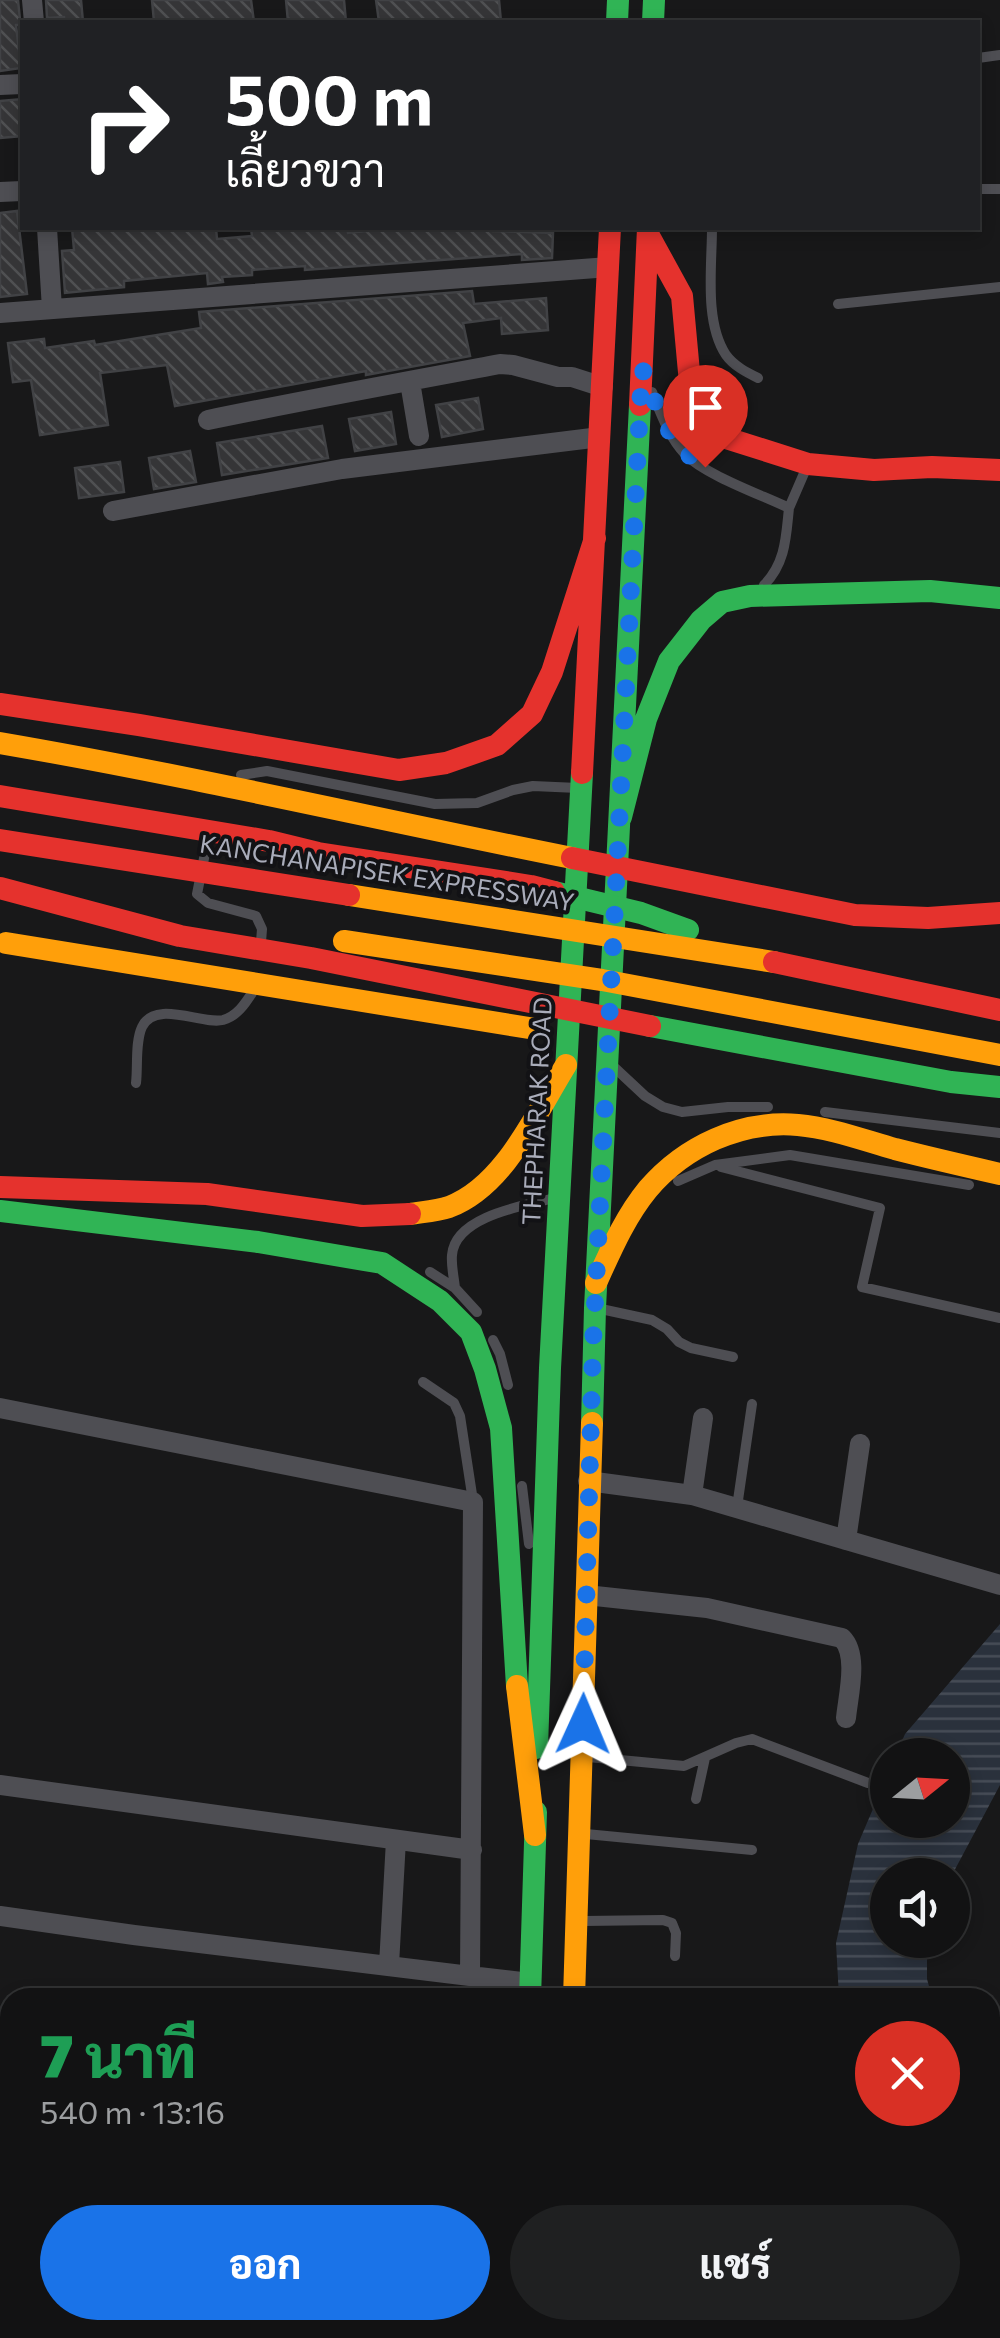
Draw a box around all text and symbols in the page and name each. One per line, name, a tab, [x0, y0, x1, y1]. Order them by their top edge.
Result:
text: 500 m	[225, 54, 433, 139]
icon: right	[60, 60, 190, 190]
text: เลี้ยวขวา	[225, 141, 385, 196]
pin	[663, 365, 748, 468]
icon: arrive	[678, 380, 733, 435]
street label: KANCHANAPISEK EXPRESSWAY	[198, 828, 577, 916]
street label: THEPHARAK ROAD	[515, 996, 557, 1226]
position arrow	[531, 1672, 635, 1776]
north arrow	[870, 1738, 970, 1838]
map controls	[870, 1738, 970, 1958]
button: sound	[870, 1858, 970, 1958]
text: 7 นาที	[40, 2017, 197, 2090]
button: close	[855, 2021, 960, 2126]
text: 540 m · 13:16	[40, 2091, 225, 2131]
button: ออก	[40, 2205, 490, 2320]
button: แชร์	[510, 2205, 960, 2320]

